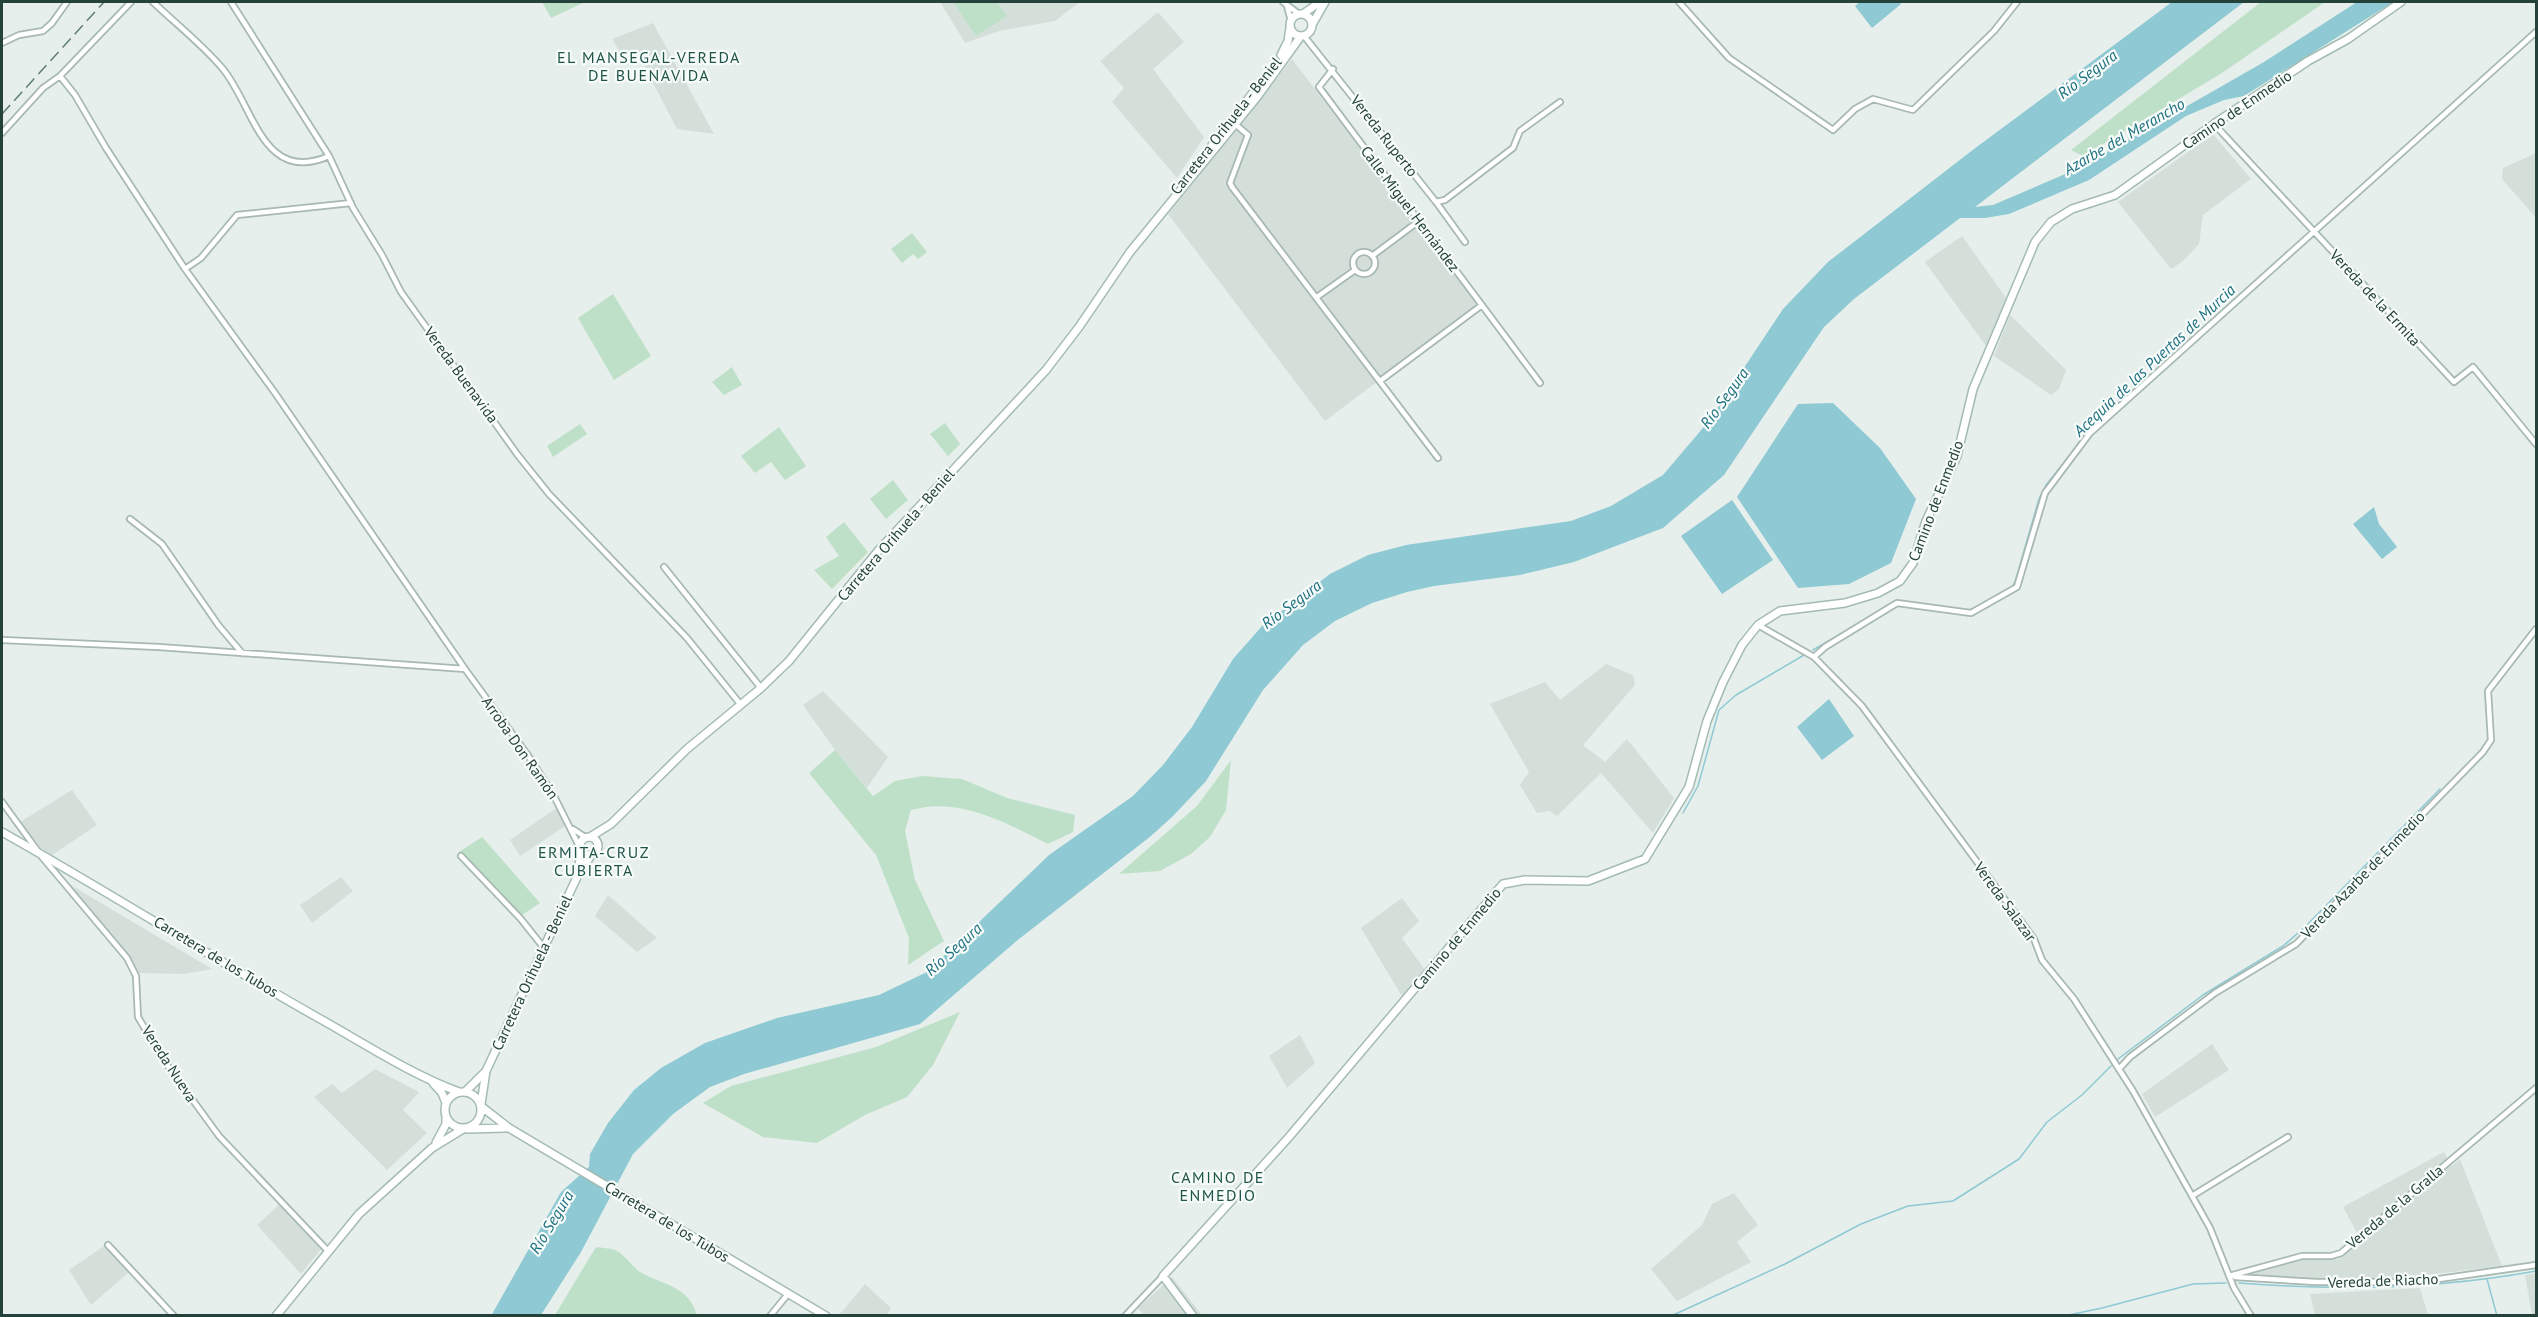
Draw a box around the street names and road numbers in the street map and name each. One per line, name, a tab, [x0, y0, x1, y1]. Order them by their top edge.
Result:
street label: Carretera Orihuela - Beniel	[1166, 53, 1286, 198]
street label: Camino de Enmedio	[2178, 66, 2295, 153]
street label: Vereda Ruperto	[1346, 90, 1422, 180]
street label: Calle Miguel Hernández	[1357, 142, 1464, 276]
street label: Vereda de la Ermita	[2325, 245, 2425, 350]
street label: Vereda Buenavida	[420, 322, 503, 427]
street label: Camino de Enmedio	[1904, 438, 1967, 564]
street label: Carretera Orihuela - Beniel	[833, 464, 959, 605]
street label: Arroba Don Ramón	[478, 693, 563, 803]
street label: Vereda Azarbe de Enmedio	[2296, 807, 2429, 943]
street label: Vereda Salazar	[1970, 857, 2041, 945]
street label: Camino de Enmedio	[1408, 884, 1505, 994]
street label: Carretera Orihuela - Beniel	[487, 891, 576, 1054]
street label: Carretera de los Tubos	[151, 912, 282, 1001]
street label: Vereda Nueva	[137, 1021, 201, 1106]
street label: Vereda de la Gralla	[2341, 1160, 2447, 1253]
street label: Carretera de los Tubos	[602, 1177, 733, 1266]
street label: Vereda de Riacho	[2326, 1269, 2439, 1292]

